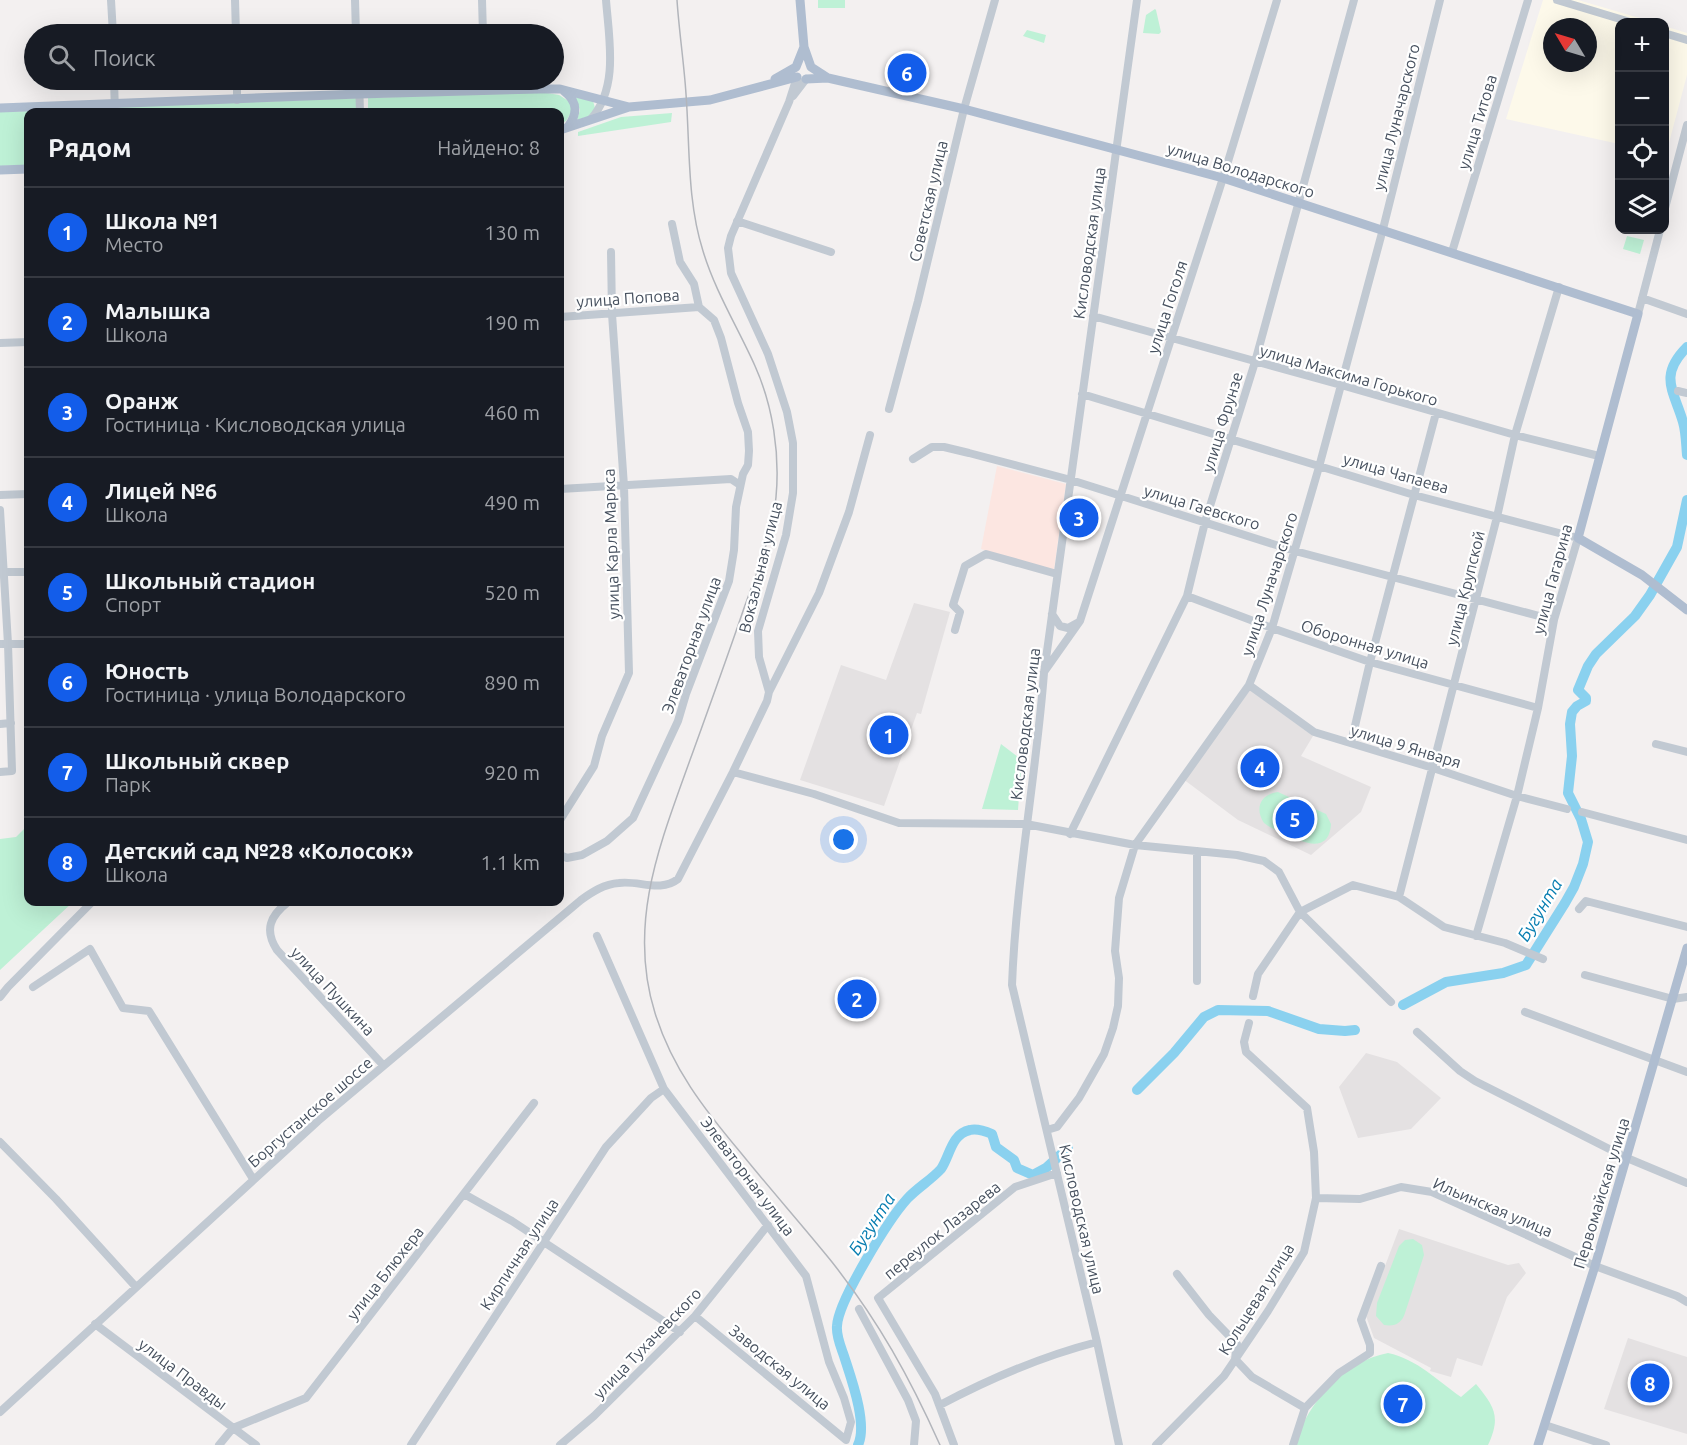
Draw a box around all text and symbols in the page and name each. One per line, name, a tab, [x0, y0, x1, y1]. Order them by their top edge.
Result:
north arrow	[1543, 18, 1597, 72]
map controls	[1615, 18, 1669, 234]
button: +	[1615, 18, 1669, 72]
search box	[24, 24, 564, 90]
icon: search	[45, 41, 78, 74]
street label: улица Луначарского	[1369, 42, 1423, 192]
text: Поиск	[93, 45, 156, 70]
pin: 6	[888, 50, 926, 96]
street label: улица Титова	[1454, 72, 1500, 172]
button: −	[1615, 72, 1669, 126]
button: locate	[1615, 126, 1669, 180]
text: Рядом	[48, 133, 132, 162]
text: Найдено: 8	[437, 136, 540, 159]
street label: Советская улица	[905, 139, 951, 263]
street label: улица Володарского	[1165, 139, 1317, 201]
street label: Кисловодская улица	[1069, 166, 1109, 320]
button: layers	[1615, 180, 1669, 234]
text: Школа №1	[105, 208, 220, 233]
text: 1	[62, 221, 73, 244]
text: 130 m	[484, 221, 540, 244]
text: Место	[105, 233, 164, 256]
street label: улица Гоголя	[1143, 258, 1191, 356]
street label: улица Попова	[576, 285, 680, 311]
text: Малышка	[105, 298, 211, 323]
text: 2	[62, 311, 73, 334]
text: 190 m	[484, 311, 540, 334]
text: Школа	[105, 323, 168, 346]
street label: улица Максима Горького	[1258, 341, 1440, 409]
street label: улица Фрунзе	[1198, 370, 1246, 474]
text: Оранж	[105, 388, 179, 413]
text: 3	[62, 401, 73, 424]
text: 460 m	[484, 401, 540, 424]
text: Гостиница · Кисловодская улица	[105, 413, 406, 436]
street label: улица Чапаева	[1341, 449, 1451, 497]
street label: улица Карла Маркса	[599, 468, 623, 620]
text: Лицей №6	[105, 478, 217, 503]
street label: улица Гаевского	[1142, 481, 1262, 533]
text: 4	[62, 491, 73, 514]
text: 490 m	[484, 491, 540, 514]
pin: 3	[1060, 496, 1098, 540]
street label: Вокзальная улица	[735, 499, 785, 635]
text: Школа	[105, 503, 168, 526]
street label: улица Луначарского	[1237, 510, 1301, 658]
street label: улица Гагарина	[1529, 522, 1575, 636]
street label: улица Крупской	[1442, 529, 1488, 647]
text: Школьный стадион	[105, 568, 315, 593]
street label: Элеваторная улица	[658, 574, 724, 716]
text: 5	[62, 581, 73, 604]
text: 520 m	[484, 581, 540, 604]
text: Спорт	[105, 593, 161, 616]
street label: Оборонная улица	[1299, 616, 1431, 672]
street label: Кисловодская улица	[1007, 647, 1043, 801]
text: Юность	[105, 658, 189, 683]
text: 6	[62, 671, 73, 694]
text: 890 m	[484, 671, 540, 694]
text: Гостиница · улица Володарского	[105, 683, 406, 706]
pin: 1	[870, 712, 908, 758]
street label: улица 9 Января	[1349, 721, 1463, 771]
pin: 4	[1240, 746, 1280, 790]
text: Школьный сквер	[105, 748, 289, 773]
text: 7	[62, 761, 73, 784]
text: 920 m	[484, 761, 540, 784]
text: Парк	[105, 773, 151, 796]
pin: 5	[1276, 796, 1314, 842]
your location	[829, 825, 858, 854]
text: Детский сад №28 «Колосок»	[105, 838, 414, 863]
text: 8	[62, 851, 73, 874]
text: 1.1 km	[481, 851, 540, 874]
text: Школа	[105, 863, 168, 886]
water label: Бугунта	[1513, 874, 1566, 944]
street label: улица Пушкина	[287, 943, 379, 1039]
pin: 2	[838, 976, 876, 1022]
street label: Боргустанское шоссе	[244, 1053, 376, 1171]
street label: Элеваторная улица	[697, 1113, 799, 1239]
street label: Первомайская улица	[1569, 1115, 1633, 1271]
street label: Кисловодская улица	[1056, 1142, 1108, 1296]
street label: Ильинская улица	[1431, 1174, 1555, 1240]
street label: переулок Лазарева	[880, 1177, 1004, 1283]
water label: Бугунта	[844, 1189, 899, 1258]
street label: Кирпичная улица	[476, 1195, 562, 1313]
street label: улица Блюхера	[343, 1223, 427, 1323]
street label: Кольцевая улица	[1215, 1240, 1297, 1358]
street label: улица Тухачевского	[589, 1284, 705, 1402]
street label: Заводская улица	[726, 1321, 834, 1413]
street label: улица Правды	[135, 1335, 231, 1413]
pin: 8	[1630, 1360, 1670, 1406]
pin: 7	[1384, 1382, 1422, 1426]

